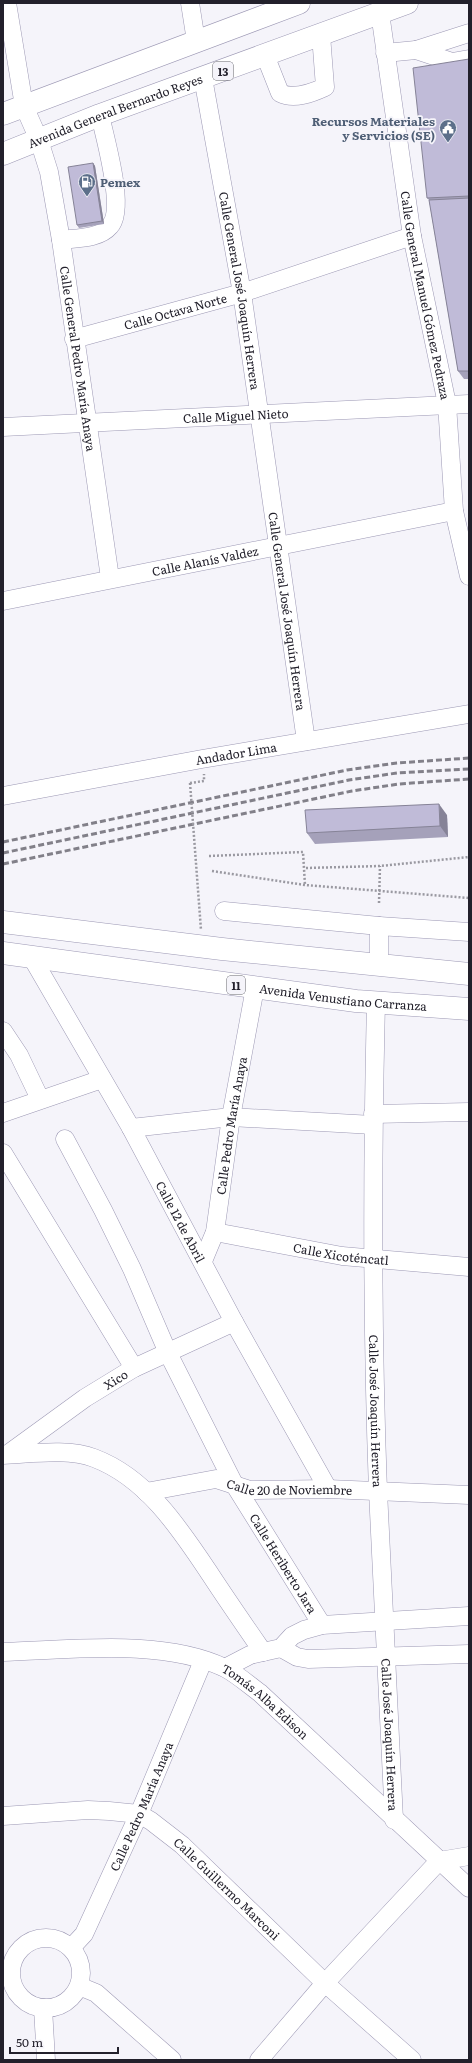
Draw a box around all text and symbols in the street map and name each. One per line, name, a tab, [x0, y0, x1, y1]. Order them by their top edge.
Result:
road number: 13	[213, 62, 233, 80]
street label: Avenida General Bernardo Reyes	[25, 69, 205, 152]
place label: Recursos Materiales y Servicios (SE)	[312, 112, 435, 144]
public building icon: Recursos Materiales y Servicios (SE)	[438, 118, 458, 143]
fuel station icon: Pemex	[77, 172, 97, 197]
place label: Pemex	[100, 173, 141, 191]
street label: Calle General José Joaquín Herrera	[215, 190, 265, 392]
street label: Calle General Manuel Gómez Pedraza	[397, 190, 455, 402]
street label: Calle General Pedro María Anaya	[56, 265, 101, 453]
street label: Calle Octava Norte	[122, 289, 229, 334]
street label: Calle Miguel Nieto	[183, 404, 289, 427]
street label: Calle General José Joaquín Herrera	[264, 511, 311, 712]
street label: Calle Alanís Valdez	[150, 541, 260, 580]
street label: Andador Lima	[194, 737, 279, 769]
road number: 11	[227, 976, 245, 994]
street label: Avenida Venustiano Carranza	[258, 979, 428, 1015]
street label: Calle Pedro María Anaya	[211, 1055, 251, 1196]
street label: Calle 12 de Abril	[152, 1178, 210, 1266]
street label: Calle Xicoténcatl	[292, 1238, 390, 1269]
street label: Calle José Joaquín Herrera	[365, 1334, 387, 1488]
street label: Xico	[100, 1365, 131, 1394]
street label: Calle 20 de Noviembre	[224, 1474, 353, 1499]
street label: Calle Heriberto Jara	[246, 1510, 322, 1617]
street label: Calle José Joaquín Herrera	[377, 1658, 403, 1812]
street label: Tomás Alba Edison	[219, 1659, 313, 1743]
street label: Calle Pedro María Anaya	[105, 1738, 177, 1874]
street label: Calle Guillermo Marconi	[170, 1833, 284, 1944]
scale bar	[10, 2029, 118, 2055]
text: 50 m	[16, 2033, 43, 2051]

